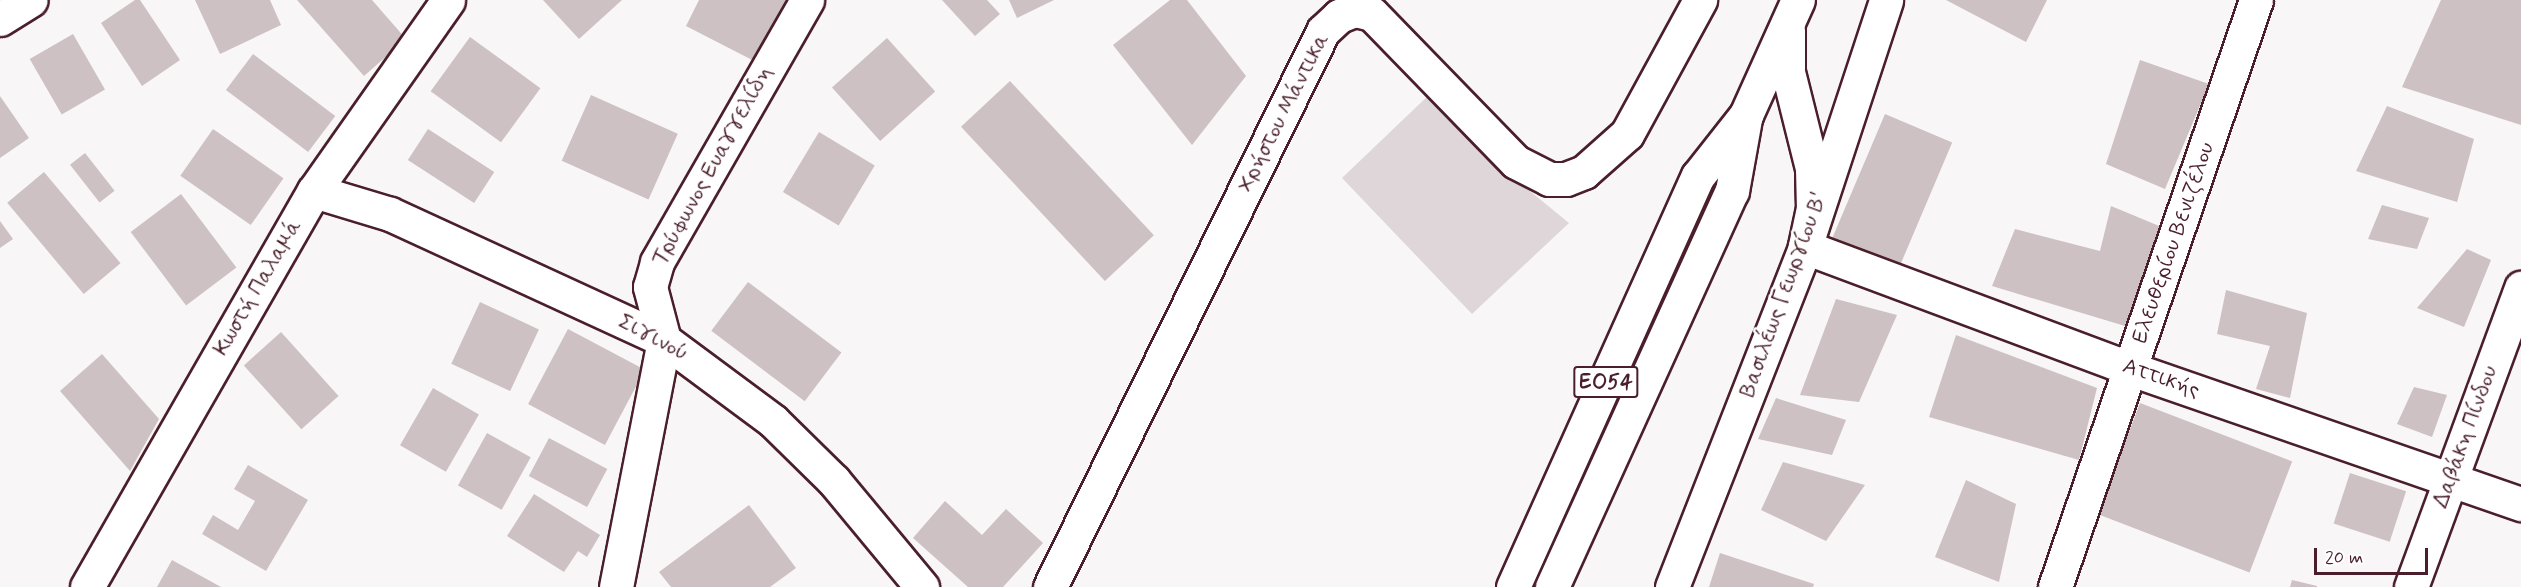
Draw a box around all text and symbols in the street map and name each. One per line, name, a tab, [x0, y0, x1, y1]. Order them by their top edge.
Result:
street label: Χρήστου Μάντικα	[1233, 29, 1335, 197]
street label: Τρύφωνος Ευαγγελίδη	[647, 62, 779, 270]
street label: Ελευθερίου Βενιζέλου	[2127, 139, 2221, 347]
street label: Βασιλέως Γεωργίου Β'	[1735, 189, 1833, 401]
street label: Κωστή Παλαμά	[208, 215, 308, 361]
street label: Σιγινού	[614, 309, 692, 367]
street label: Αττικής	[2119, 354, 2203, 404]
street label: Δαβάκη Πίνδου	[2428, 362, 2504, 512]
road number: ΕΟ54	[1573, 364, 1639, 400]
scale bar	[2317, 536, 2431, 574]
text: 20 m	[2325, 546, 2363, 570]

